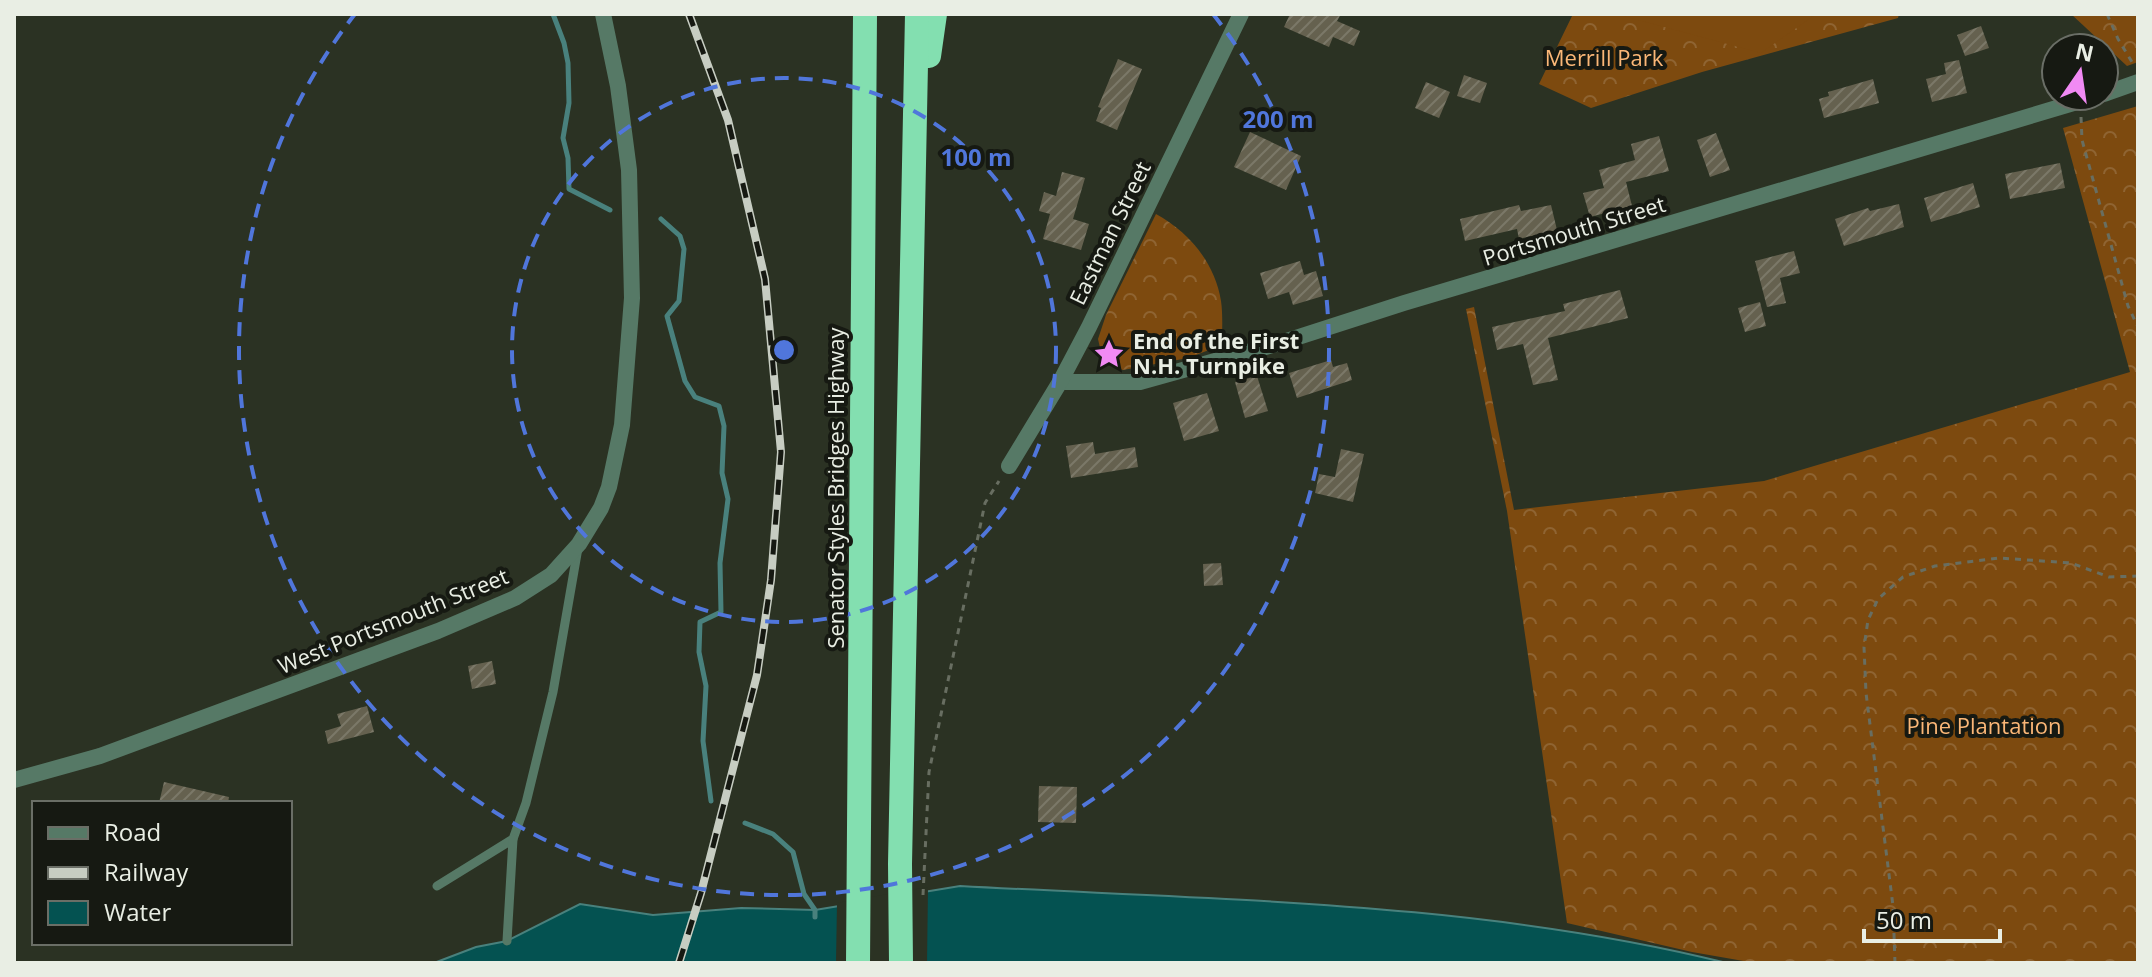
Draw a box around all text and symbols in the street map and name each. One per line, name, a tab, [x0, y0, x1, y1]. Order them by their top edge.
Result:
north arrow	[2040, 32, 2120, 112]
text: N	[2073, 35, 2097, 68]
park label: Merrill Park	[1545, 42, 1664, 72]
text: 200 m	[1243, 102, 1313, 135]
text: 100 m	[941, 140, 1011, 173]
street label: Eastman Street	[1061, 156, 1157, 309]
street label: Portsmouth Street	[1479, 188, 1669, 272]
place label: End of the First N.H. Turnpike	[1133, 325, 1299, 380]
street label: Senator Styles Bridges Highway	[820, 326, 850, 649]
centre of rings	[770, 336, 798, 364]
place icon: End of the First N.H. Turnpike	[1092, 337, 1126, 371]
street label: West Portsmouth Street	[273, 560, 512, 680]
park label: Pine Plantation	[1906, 710, 2062, 740]
legend	[32, 801, 292, 945]
text: Road	[104, 815, 161, 848]
text: Railway	[104, 855, 189, 888]
scale bar	[1864, 893, 2000, 943]
text: Water	[104, 895, 172, 928]
text: 50 m	[1876, 903, 1932, 936]

